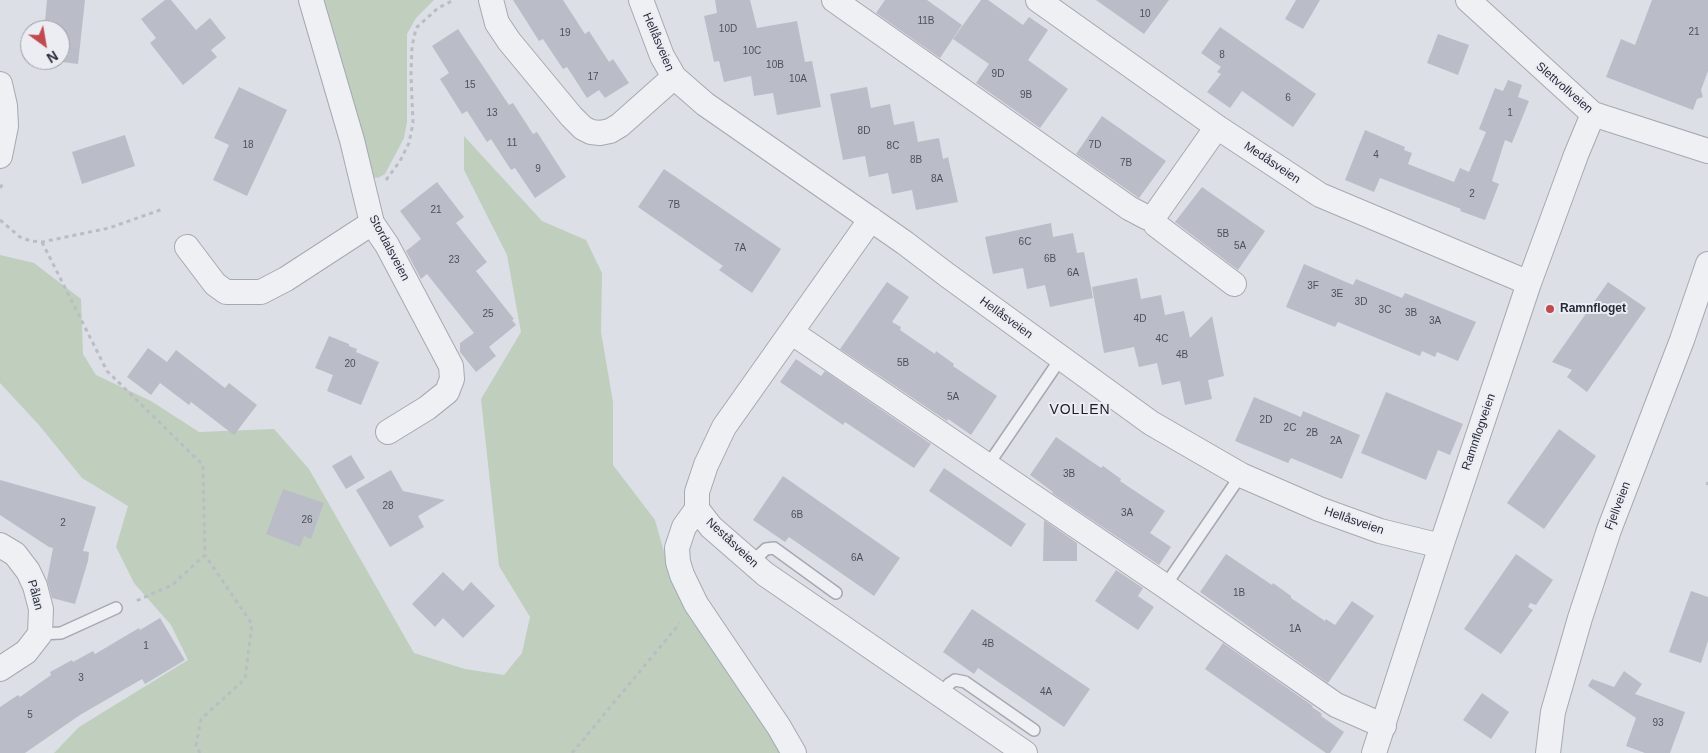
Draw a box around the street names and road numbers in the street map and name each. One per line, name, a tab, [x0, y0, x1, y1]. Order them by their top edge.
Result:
street label: Hellåsveien	[639, 11, 677, 73]
street label: Slettvollveien	[1533, 59, 1595, 117]
street label: Medåsveien	[1241, 139, 1303, 187]
street label: Stordalsveien	[366, 213, 412, 283]
street label: Hellåsveien	[977, 294, 1035, 342]
street label: Ramnflogveien	[1459, 392, 1499, 472]
street label: Fjellveien	[1602, 480, 1634, 532]
street label: Hellåsveien	[1322, 504, 1386, 538]
street label: Neståsveien	[703, 515, 761, 571]
street label: Pålan	[24, 578, 46, 612]

